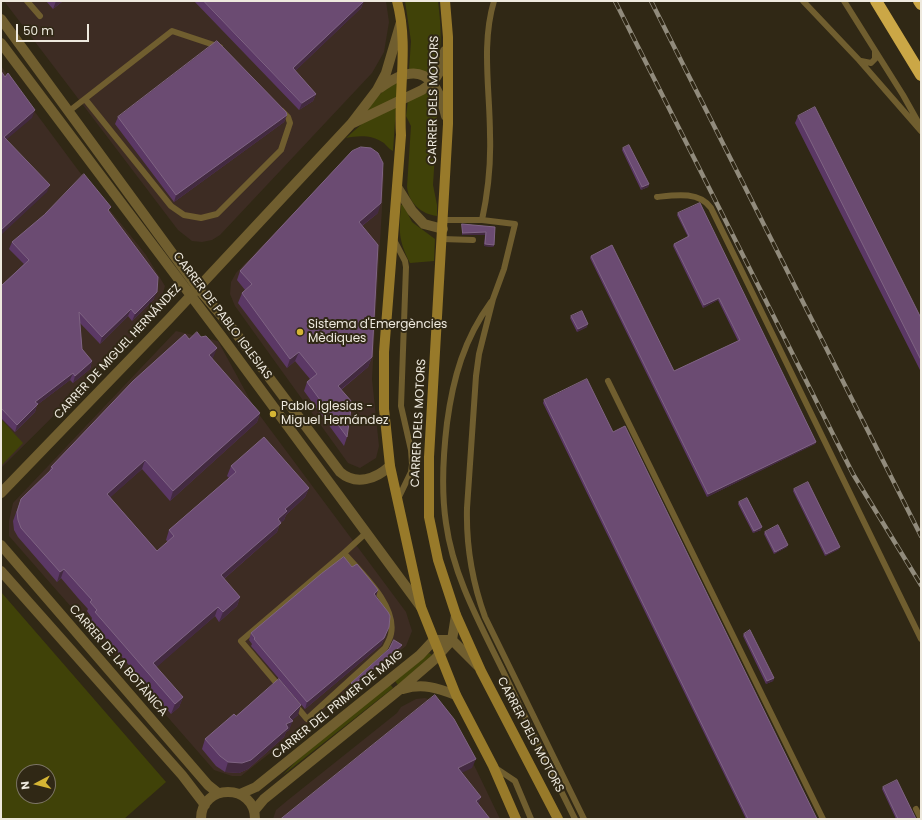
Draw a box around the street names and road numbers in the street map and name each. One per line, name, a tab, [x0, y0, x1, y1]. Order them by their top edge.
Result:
street label: CARRER DELS MOTORS	[426, 36, 442, 164]
street label: CARRER DE PABLO IGLESIAS	[169, 250, 275, 382]
street label: CARRER DE MIGUEL HERNÁNDEZ	[52, 281, 184, 423]
street label: CARRER DELS MOTORS	[408, 358, 430, 488]
street label: CARRER DE LA BOTÀNICA	[66, 602, 170, 720]
street label: CARRER DEL PRIMER DE MAIG	[270, 648, 406, 762]
street label: CARRER DELS MOTORS	[493, 675, 567, 795]

